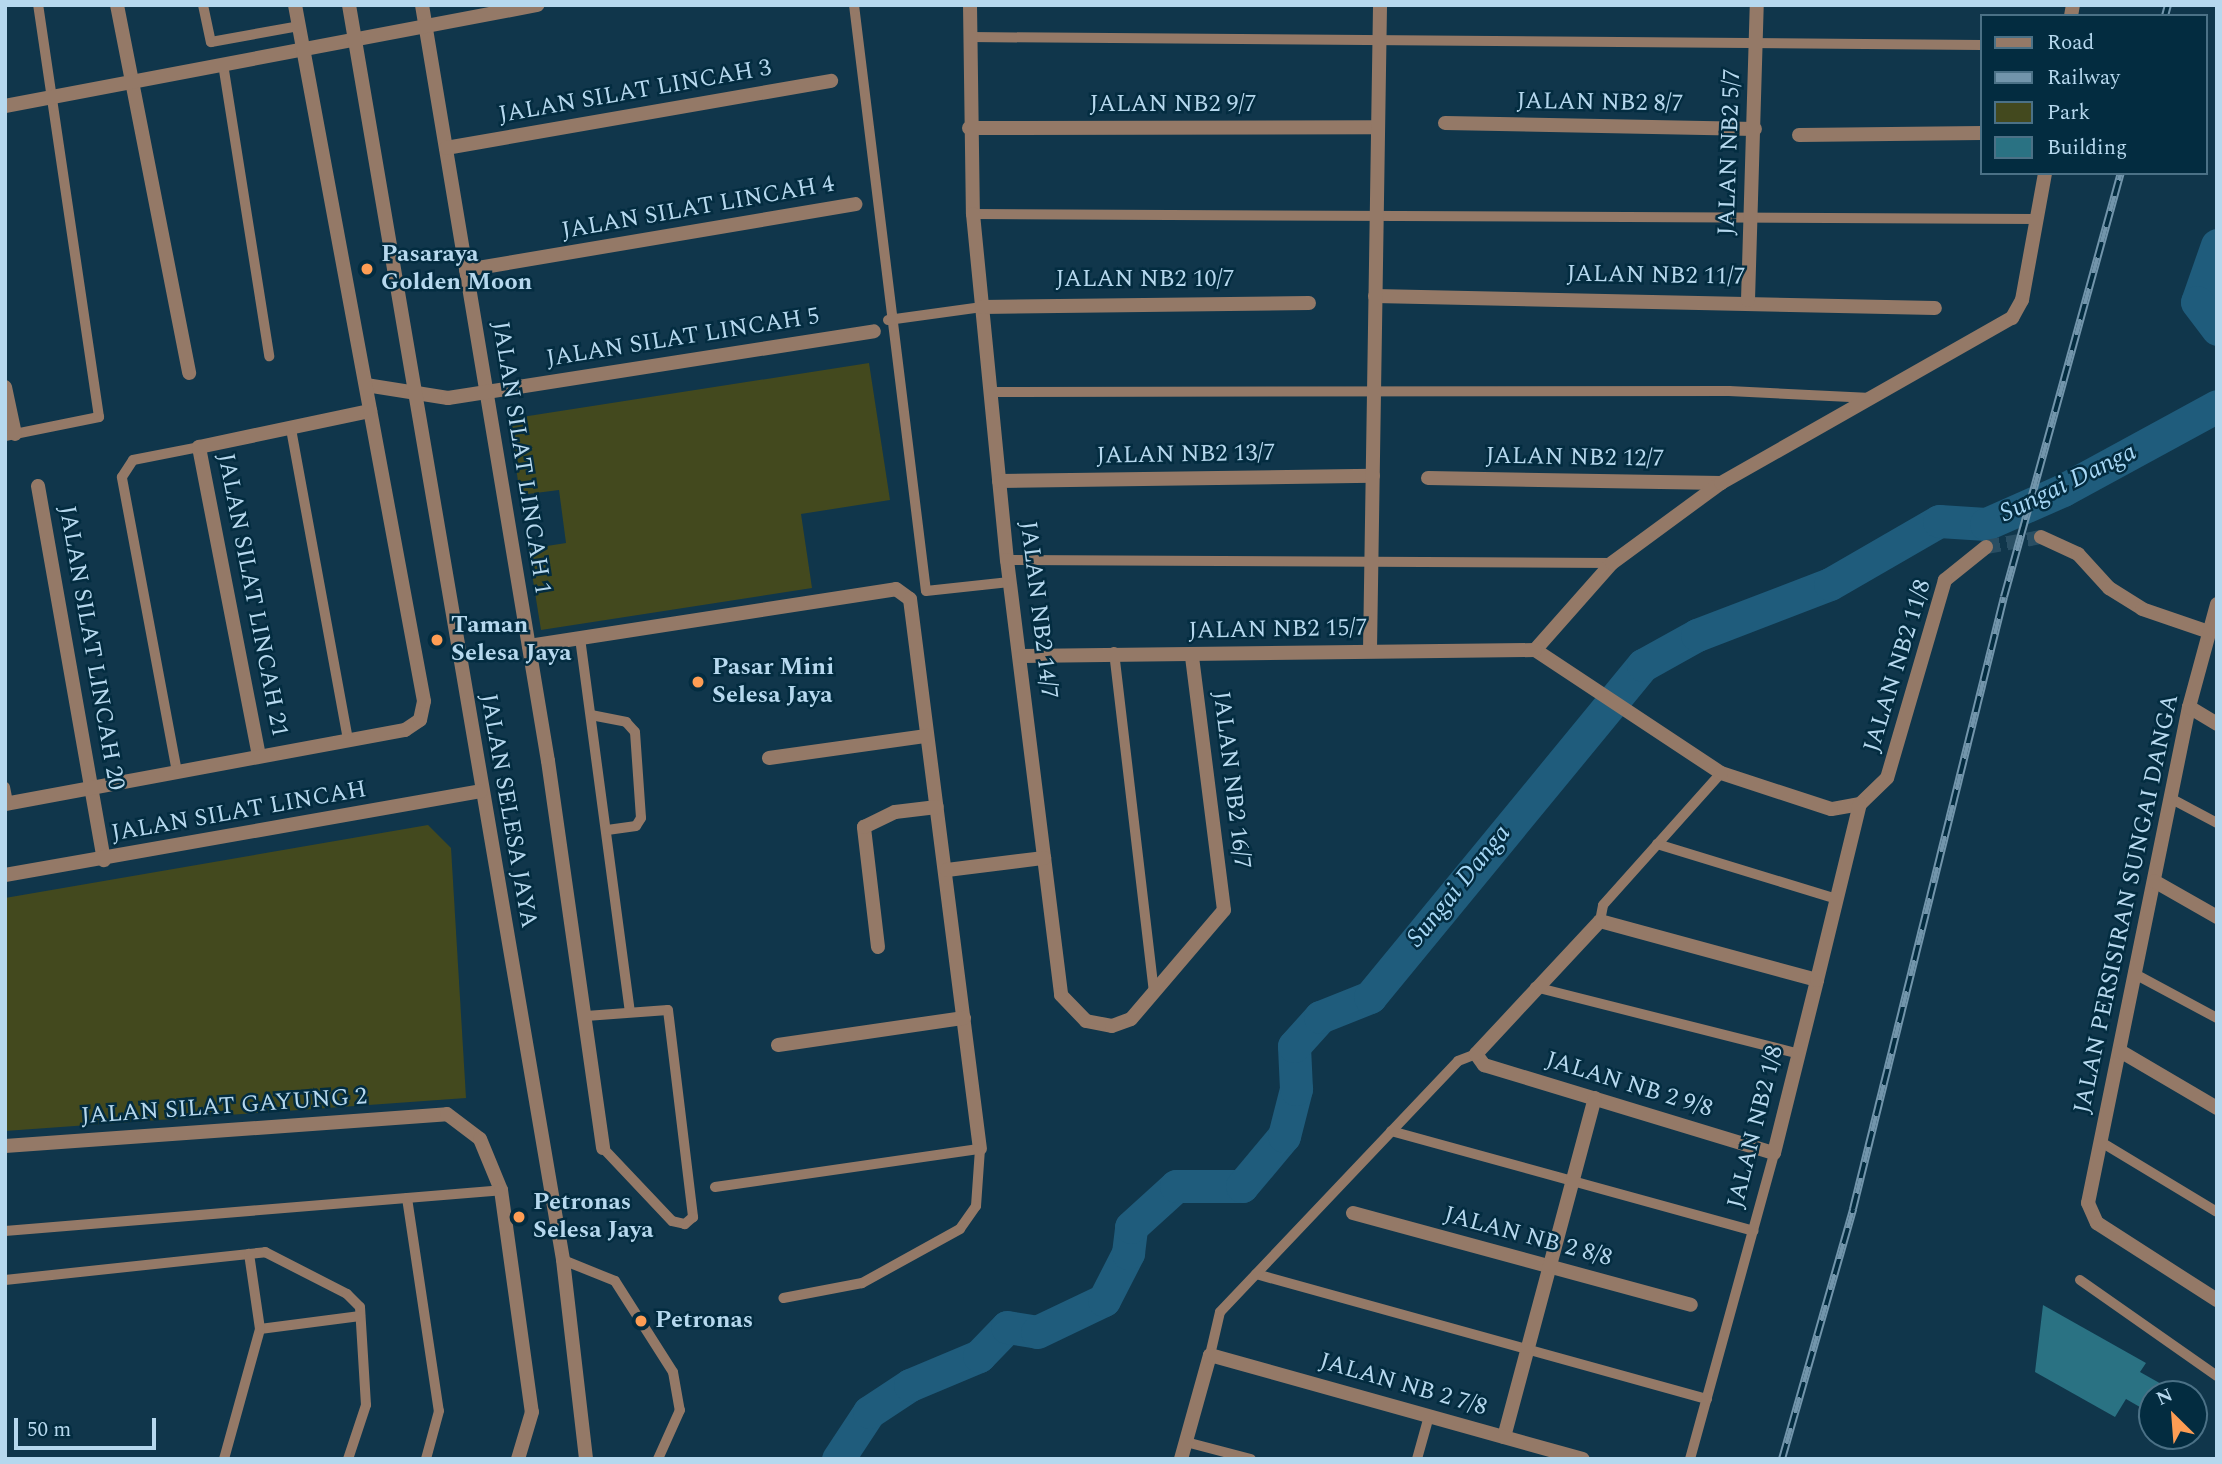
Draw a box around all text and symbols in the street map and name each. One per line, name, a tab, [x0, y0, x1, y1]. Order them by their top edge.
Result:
legend	[1980, 14, 2208, 175]
text: Road	[2047, 27, 2094, 59]
street label: JALAN SILAT LINCAH 3	[496, 54, 774, 130]
text: Railway	[2047, 62, 2120, 94]
street label: JALAN NB2 5/7	[1713, 68, 1747, 236]
street label: JALAN NB2 8/7	[1516, 87, 1684, 119]
street label: JALAN NB2 9/7	[1090, 91, 1256, 119]
text: Park	[2047, 97, 2090, 129]
text: Building	[2047, 132, 2127, 164]
street label: JALAN SILAT LINCAH 4	[559, 170, 837, 246]
place label: Pasaraya Golden Moon	[381, 241, 532, 297]
street label: JALAN NB2 11/7	[1566, 260, 1746, 292]
marker: Pasaraya Golden Moon	[359, 261, 375, 277]
street label: JALAN NB2 10/7	[1056, 266, 1234, 294]
street label: JALAN SILAT LINCAH 5	[544, 302, 822, 374]
street label: JALAN SILAT LINCAH 1	[485, 319, 557, 597]
water label: Sungai Danga	[1995, 436, 2141, 530]
street label: JALAN NB2 13/7	[1096, 439, 1276, 471]
street label: JALAN NB2 12/7	[1485, 442, 1665, 474]
street label: JALAN SILAT LINCAH 21	[210, 451, 294, 739]
street label: JALAN SILAT LINCAH 20	[52, 504, 130, 792]
street label: JALAN NB2 14/7	[1013, 519, 1063, 701]
street label: JALAN NB2 11/8	[1858, 576, 1938, 756]
place label: Taman Selesa Jaya	[451, 612, 572, 668]
street label: JALAN NB2 15/7	[1188, 614, 1368, 646]
marker: Taman Selesa Jaya	[429, 632, 445, 648]
place label: Pasar Mini Selesa Jaya	[712, 654, 834, 710]
marker: Pasar Mini Selesa Jaya	[690, 674, 706, 690]
street label: JALAN NB2 16/7	[1206, 689, 1256, 871]
street label: JALAN SELESA JAYA	[473, 692, 543, 930]
street label: JALAN PERSISIRAN SUNGAI DANGA	[2068, 692, 2186, 1116]
street label: JALAN SILAT LINCAH	[109, 775, 369, 849]
water label: Sungai Danga	[1400, 819, 1518, 953]
street label: JALAN NB2 1/8	[1722, 1043, 1790, 1211]
street label: JALAN NB 2 9/8	[1542, 1046, 1716, 1124]
street label: JALAN SILAT GAYUNG 2	[80, 1083, 368, 1131]
place label: Petronas Selesa Jaya	[533, 1189, 654, 1245]
street label: JALAN NB 2 8/8	[1441, 1201, 1615, 1273]
marker: Petronas Selesa Jaya	[511, 1209, 527, 1225]
place label: Petronas	[655, 1307, 753, 1335]
marker: Petronas	[633, 1313, 649, 1329]
street label: JALAN NB 2 7/8	[1316, 1347, 1490, 1423]
north arrow	[2138, 1380, 2208, 1450]
text: N	[2152, 1381, 2178, 1414]
scale bar	[18, 1404, 159, 1448]
text: 50 m	[27, 1414, 71, 1446]

